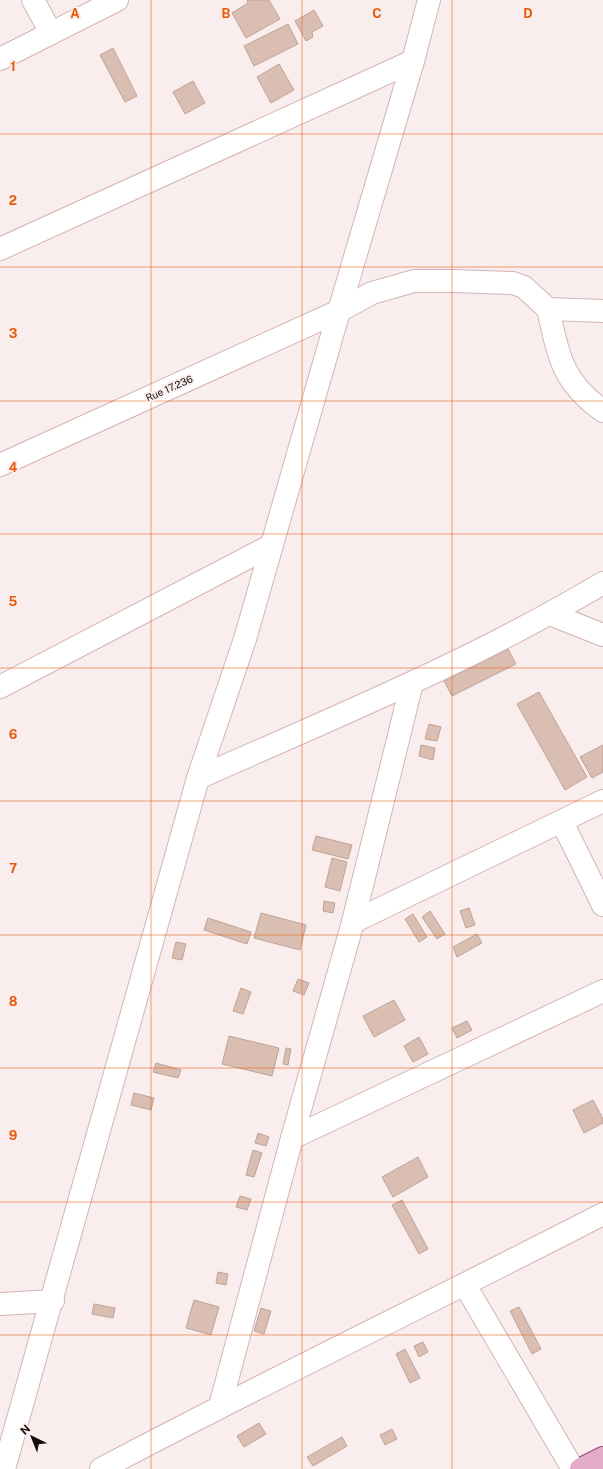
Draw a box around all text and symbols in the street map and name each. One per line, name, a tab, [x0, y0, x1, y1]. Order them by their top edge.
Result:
text: A	[70, 6, 80, 21]
text: B	[222, 6, 231, 21]
text: C	[372, 6, 382, 21]
text: D	[523, 6, 533, 21]
text: 1	[10, 59, 16, 74]
text: 2	[9, 193, 17, 208]
text: 3	[9, 326, 18, 341]
street label: Rue 17.236	[144, 372, 194, 404]
text: 4	[9, 460, 18, 475]
text: 5	[9, 594, 18, 609]
text: 6	[9, 727, 18, 742]
text: 7	[9, 861, 17, 876]
text: 8	[9, 994, 18, 1009]
text: 9	[9, 1128, 17, 1143]
north arrow	[12, 1417, 52, 1457]
text: N	[18, 1422, 32, 1437]

